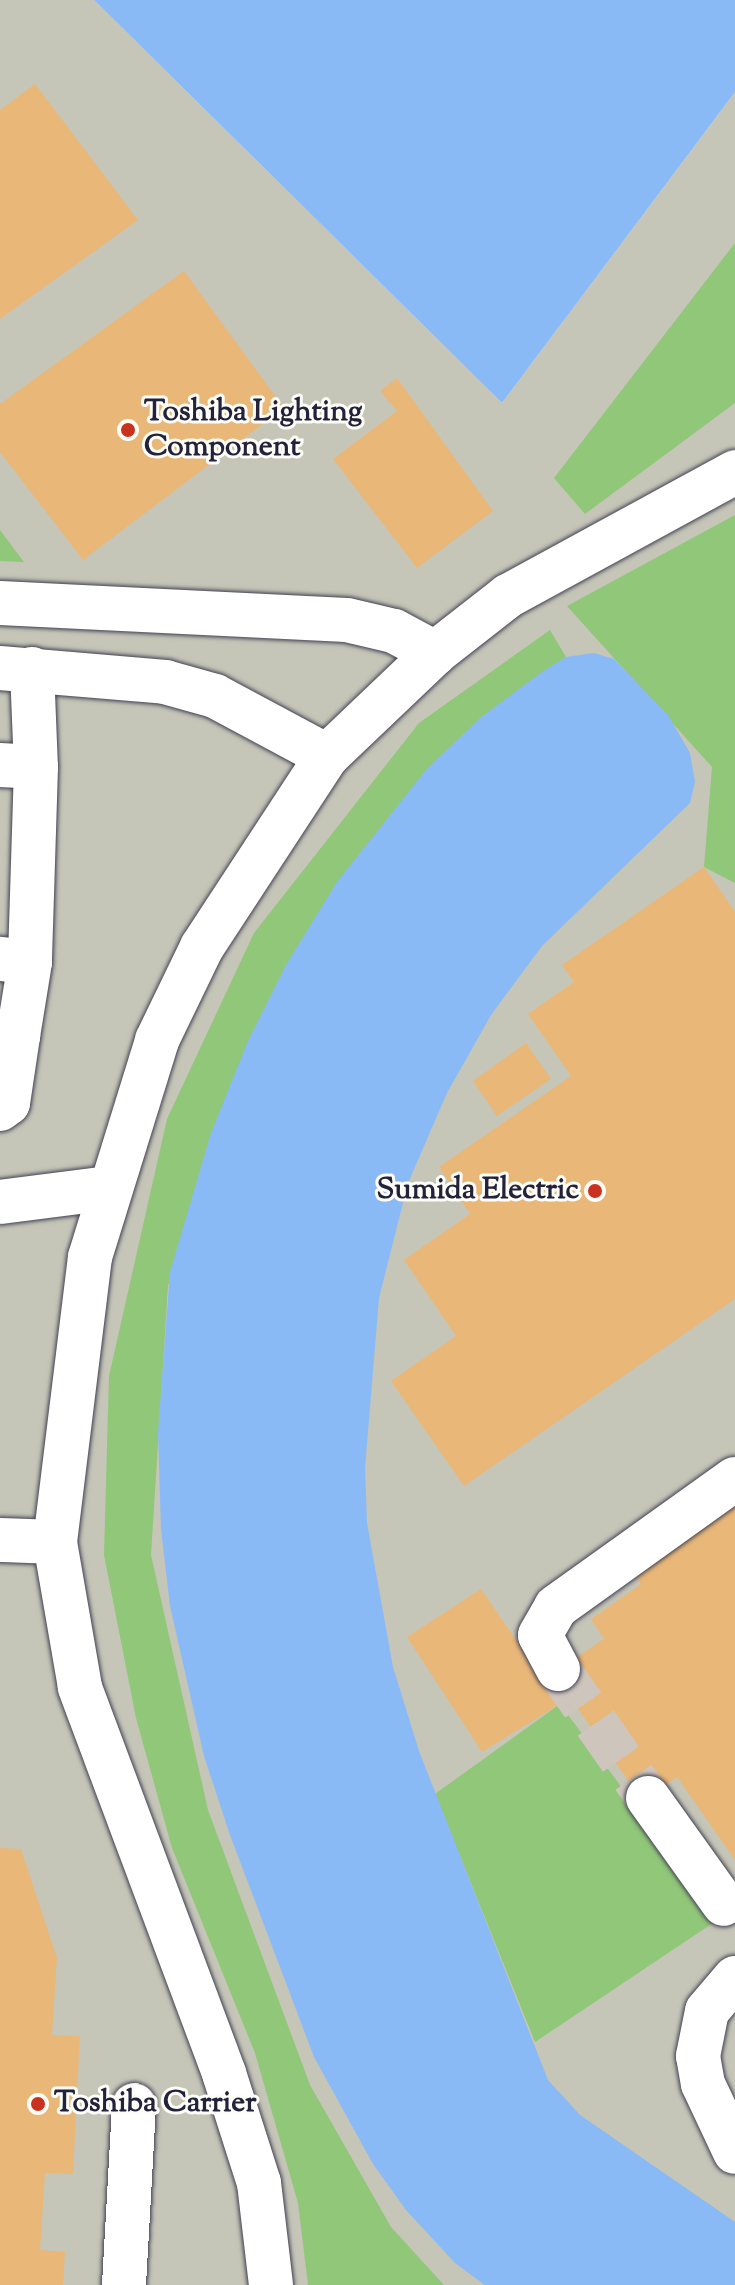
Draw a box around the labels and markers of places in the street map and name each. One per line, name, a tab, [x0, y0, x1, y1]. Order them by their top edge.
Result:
place label: Toshiba Lighting Component	[144, 395, 362, 466]
marker: Toshiba Lighting Component	[119, 421, 137, 439]
place label: Sumida Electric	[376, 1173, 579, 1209]
marker: Sumida Electric	[586, 1182, 604, 1200]
place label: Toshiba Carrier	[54, 2086, 256, 2122]
marker: Toshiba Carrier	[29, 2095, 47, 2113]

